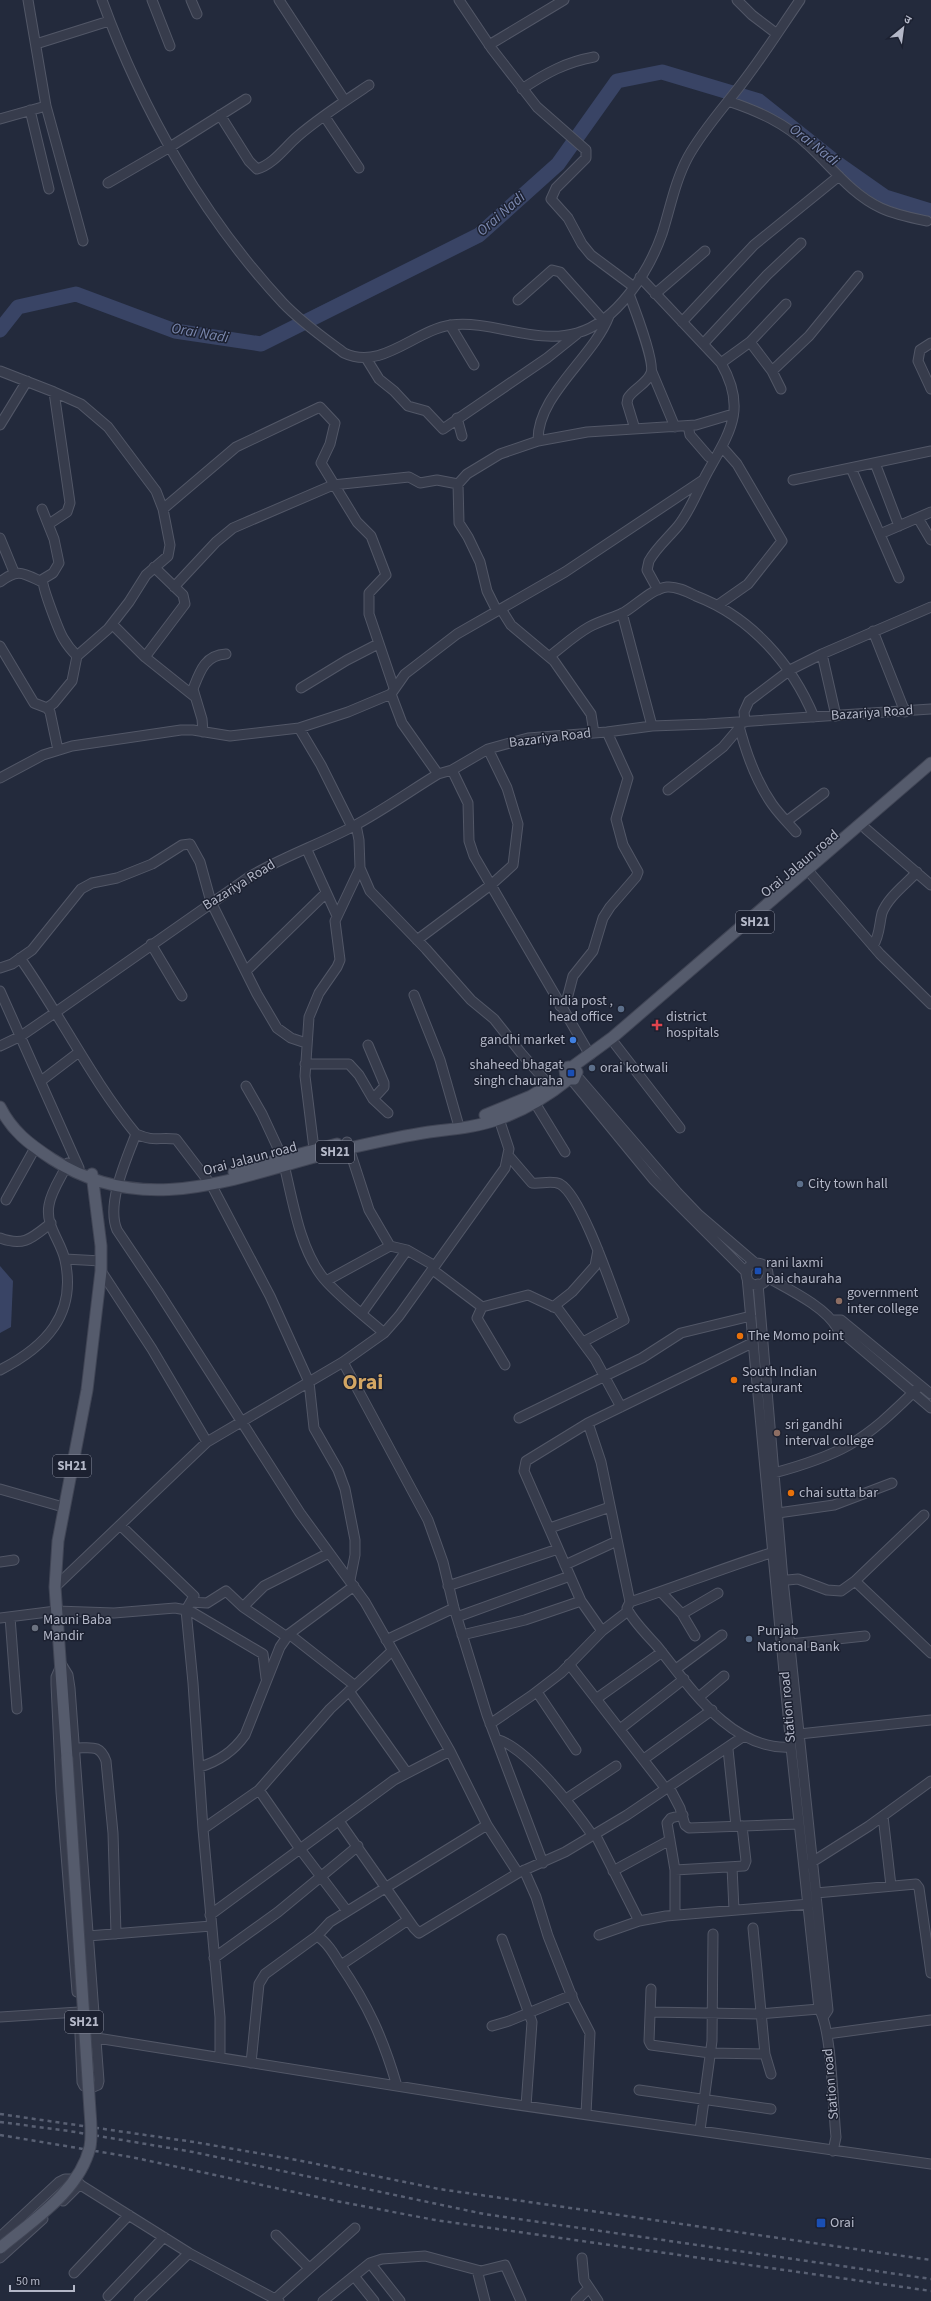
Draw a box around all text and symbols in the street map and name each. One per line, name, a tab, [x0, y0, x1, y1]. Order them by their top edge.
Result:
north arrow	[883, 8, 923, 48]
text: उ	[901, 12, 915, 28]
water label: Orai Nadi	[785, 119, 844, 171]
water label: Orai Nadi	[472, 187, 530, 241]
water label: Orai Nadi	[170, 318, 231, 348]
street label: Bazariya Road	[830, 700, 914, 726]
street label: Bazariya Road	[508, 723, 592, 753]
street label: Orai Jalaun road	[757, 825, 843, 903]
street label: Bazariya Road	[199, 855, 279, 915]
road number: SH21	[736, 911, 774, 933]
place label: india post , head office	[549, 991, 613, 1027]
marker: india post , head office	[616, 1004, 626, 1014]
place label: district hospitals	[666, 1007, 719, 1043]
marker: district hospitals	[651, 1019, 663, 1031]
place label: gandhi market	[480, 1030, 565, 1050]
marker: gandhi market	[568, 1035, 578, 1045]
place label: shaheed bhagat singh chauraha	[470, 1055, 563, 1091]
place label: orai kotwali	[600, 1058, 668, 1078]
marker: orai kotwali	[587, 1063, 597, 1073]
marker: shaheed bhagat singh chauraha	[566, 1068, 576, 1078]
street label: Orai Jalaun road	[201, 1137, 299, 1181]
road number: SH21	[316, 1141, 354, 1163]
place label: City town hall	[808, 1174, 888, 1194]
marker: City town hall	[795, 1179, 805, 1189]
place label: rani laxmi bai chauraha	[766, 1253, 842, 1289]
marker: rani laxmi bai chauraha	[753, 1266, 763, 1276]
place label: government inter college	[847, 1283, 919, 1319]
marker: government inter college	[834, 1296, 844, 1306]
place label: The Momo point	[748, 1326, 844, 1346]
marker: The Momo point	[735, 1331, 745, 1341]
place label: South Indian restaurant	[742, 1362, 817, 1398]
district label: Orai	[343, 1366, 383, 1398]
marker: South Indian restaurant	[729, 1375, 739, 1385]
place label: sri gandhi interval college	[785, 1415, 874, 1451]
marker: sri gandhi interval college	[772, 1428, 782, 1438]
road number: SH21	[53, 1455, 91, 1477]
place label: chai sutta bar	[799, 1483, 878, 1503]
marker: chai sutta bar	[786, 1488, 796, 1498]
place label: Mauni Baba Mandir	[43, 1610, 112, 1646]
place label: Punjab National Bank	[757, 1621, 840, 1657]
marker: Mauni Baba Mandir	[30, 1623, 40, 1633]
marker: Punjab National Bank	[744, 1634, 754, 1644]
street label: Station road	[775, 1670, 801, 1744]
road number: SH21	[65, 2011, 103, 2033]
street label: Station road	[818, 2047, 844, 2121]
place label: Orai	[830, 2213, 854, 2233]
marker: Orai	[815, 2217, 827, 2229]
scale bar	[10, 2267, 74, 2293]
text: 50 m	[16, 2273, 40, 2290]

